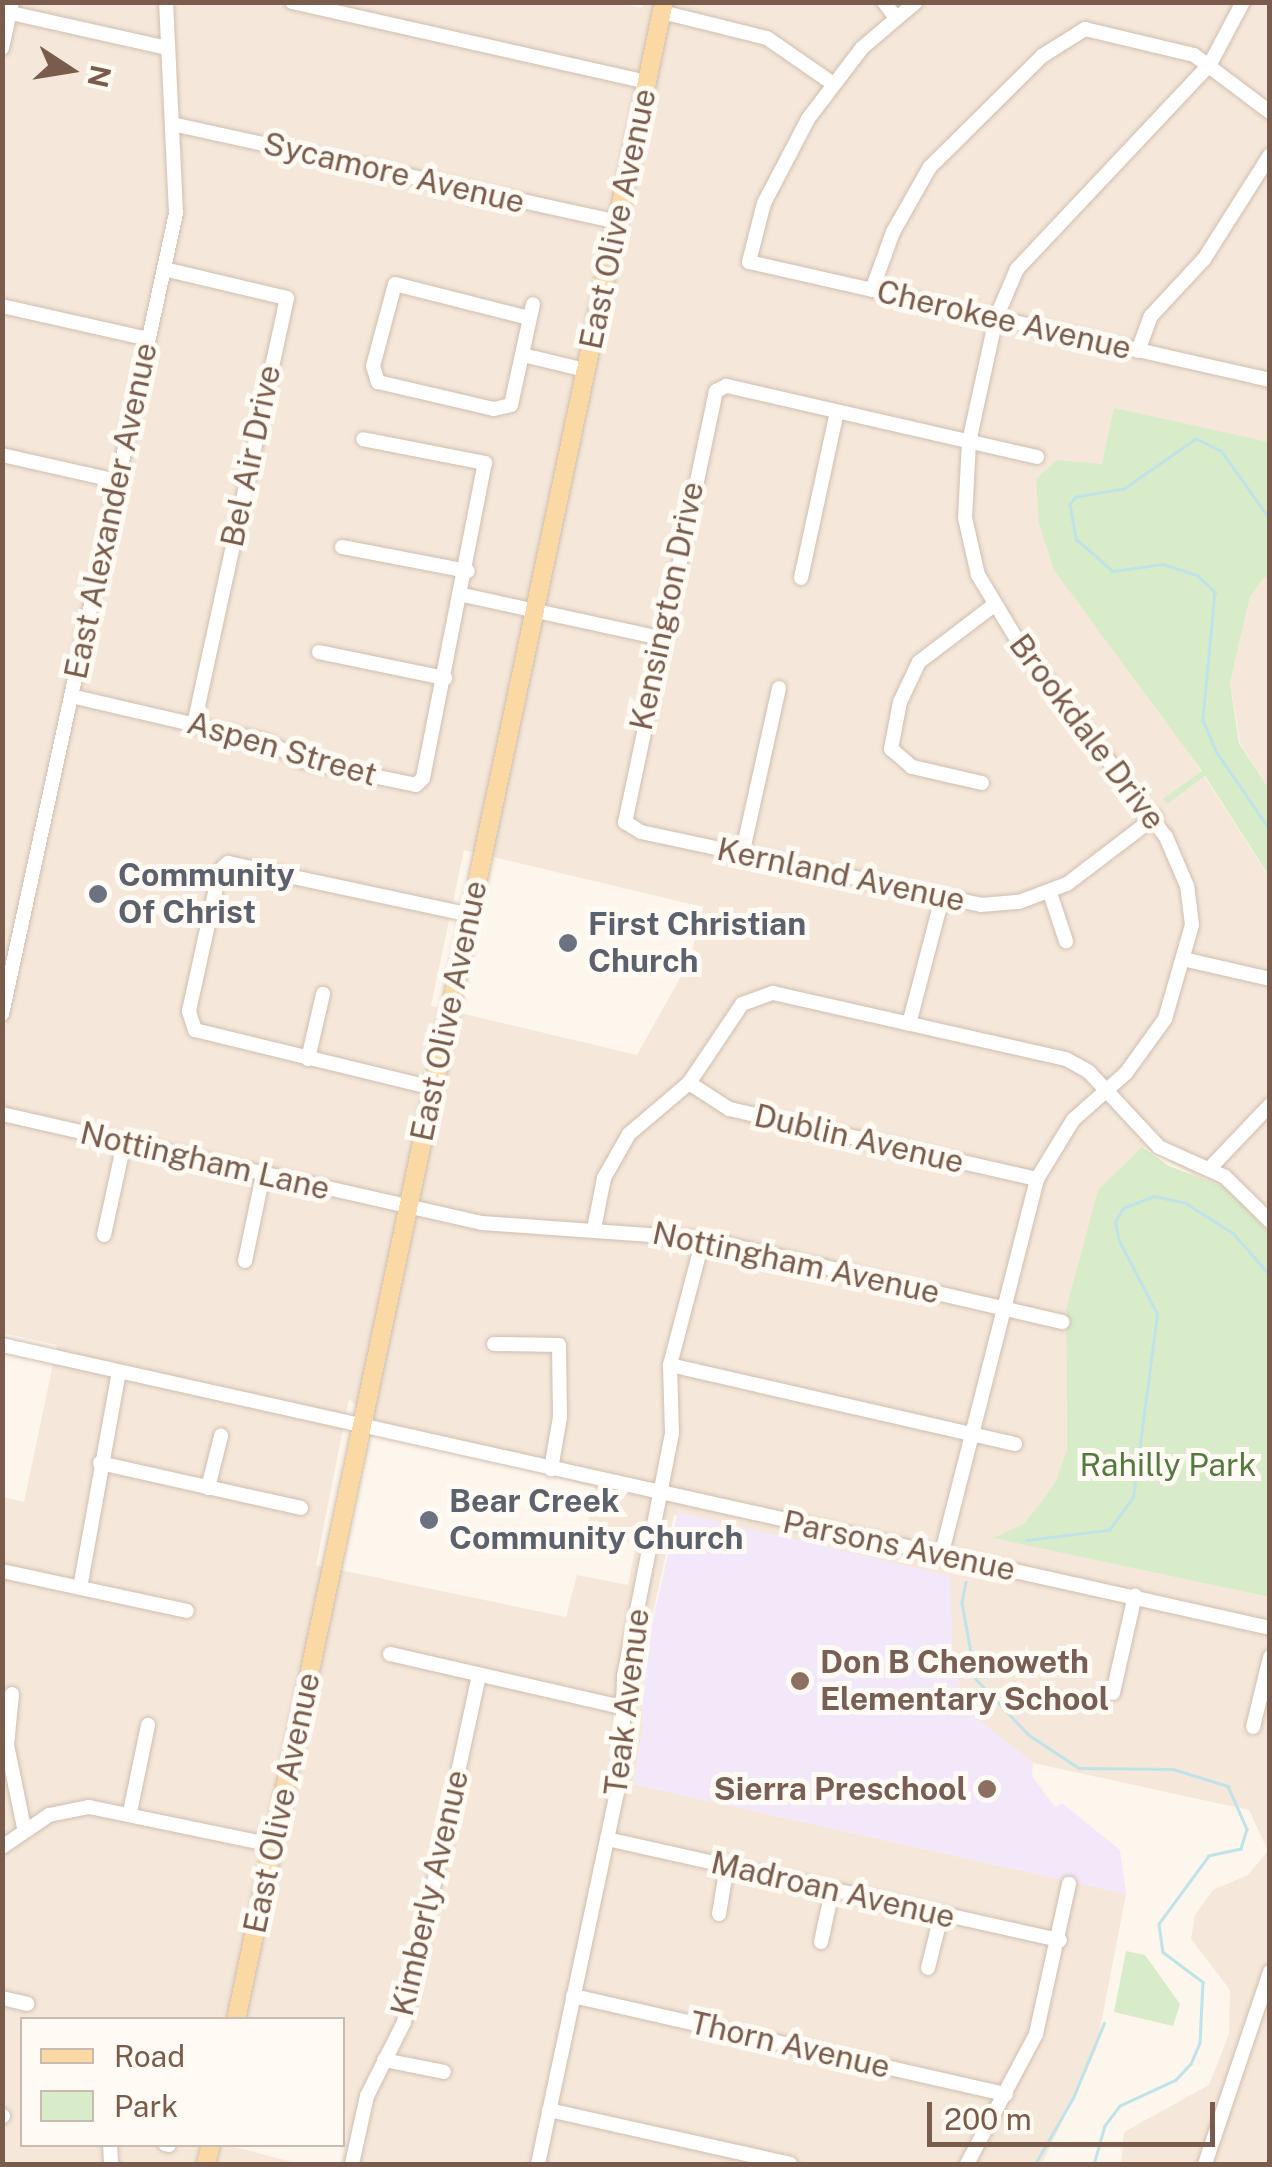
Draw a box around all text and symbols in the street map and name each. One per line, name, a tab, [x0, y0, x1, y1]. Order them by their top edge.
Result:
north arrow	[20, 20, 120, 120]
text: N	[81, 62, 118, 90]
street label: East Olive Avenue	[572, 85, 664, 353]
street label: Sycamore Avenue	[260, 124, 528, 222]
street label: Cherokee Avenue	[873, 272, 1135, 368]
street label: East Alexander Avenue	[57, 339, 165, 683]
street label: Bel Air Drive	[213, 362, 289, 550]
street label: Kensington Drive	[622, 478, 712, 734]
street label: Brookdale Drive	[1001, 626, 1173, 838]
street label: Aspen Street	[183, 704, 381, 794]
street label: Kernland Avenue	[714, 830, 968, 920]
place label: Community Of Christ	[118, 857, 295, 932]
street label: East Olive Avenue	[403, 877, 495, 1145]
marker: Community Of Christ	[87, 883, 109, 905]
place label: First Christian Church	[588, 906, 806, 981]
marker: First Christian Church	[557, 932, 579, 954]
street label: Dublin Avenue	[750, 1096, 968, 1182]
street label: Nottingham Lane	[77, 1114, 333, 1208]
street label: Nottingham Avenue	[649, 1214, 943, 1312]
park label: Rahilly Park	[1079, 1446, 1257, 1484]
place label: Bear Creek Community Church	[449, 1483, 744, 1558]
street label: Parsons Avenue	[779, 1503, 1019, 1589]
marker: Bear Creek Community Church	[418, 1509, 440, 1531]
street label: Teak Avenue	[596, 1606, 658, 1798]
place label: Don B Chenoweth Elementary School	[820, 1644, 1109, 1719]
street label: East Olive Avenue	[236, 1669, 328, 1937]
marker: Don B Chenoweth Elementary School	[789, 1670, 811, 1692]
street label: Kimberly Avenue	[383, 1766, 477, 2020]
place label: Sierra Preschool	[714, 1770, 967, 1808]
marker: Sierra Preschool	[976, 1778, 998, 1800]
street label: Madroan Avenue	[707, 1843, 959, 1937]
street label: Thorn Avenue	[686, 2003, 894, 2087]
legend	[20, 2017, 345, 2147]
text: Road	[114, 2038, 185, 2074]
scale bar	[932, 2082, 1220, 2144]
text: Park	[114, 2088, 178, 2124]
text: 200 m	[944, 2101, 1032, 2137]

